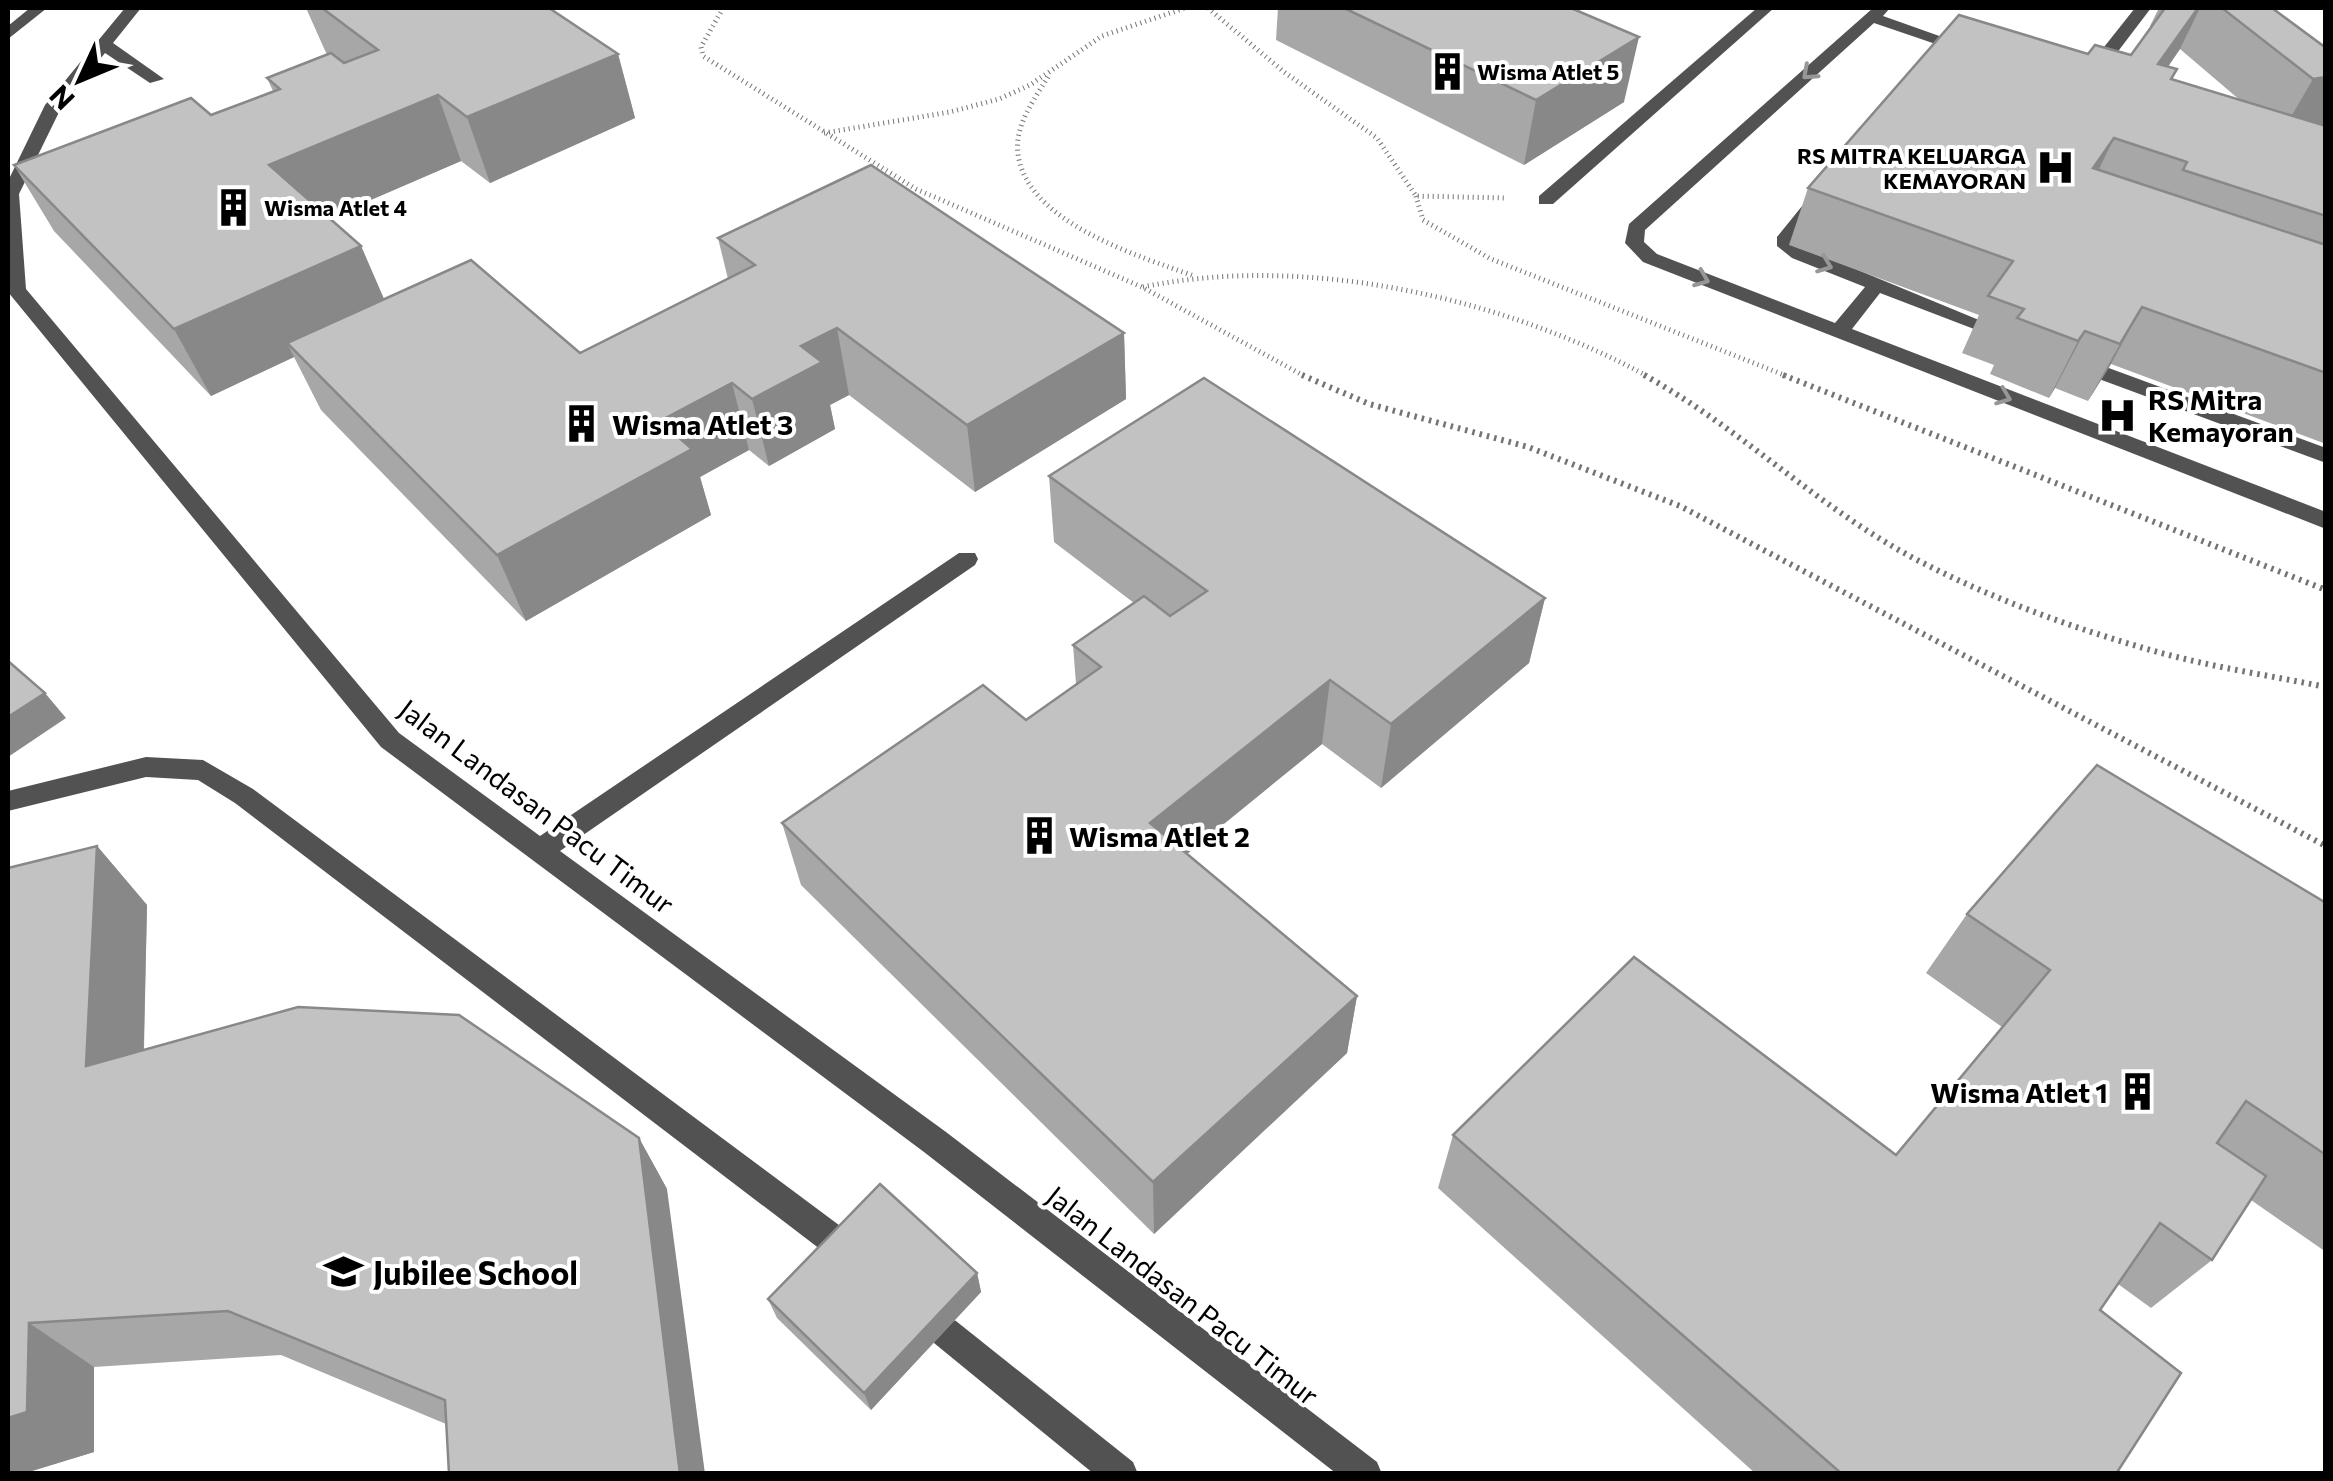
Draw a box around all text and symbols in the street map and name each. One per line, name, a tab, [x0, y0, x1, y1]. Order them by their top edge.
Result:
north arrow	[30, 30, 130, 130]
building icon: Wisma Atlet 5	[1426, 50, 1468, 92]
place label: Wisma Atlet 5	[1477, 58, 1619, 85]
one-way arrow	[1802, 61, 1821, 79]
text: N	[42, 79, 81, 117]
place label: RS MITRA KELUARGA KEMAYORAN	[1797, 142, 2026, 194]
hospital icon: RS MITRA KELUARGA KEMAYORAN	[2035, 147, 2077, 189]
building icon: Wisma Atlet 4	[213, 186, 255, 228]
place label: Wisma Atlet 4	[264, 194, 407, 221]
one-way arrow	[1816, 253, 1833, 273]
one-way arrow	[1692, 267, 1710, 287]
place label: RS Mitra Kemayoran	[2148, 382, 2294, 448]
one-way arrow	[1995, 386, 2012, 406]
hospital icon: RS Mitra Kemayoran	[2097, 394, 2139, 436]
building icon: Wisma Atlet 3	[561, 403, 603, 445]
place label: Wisma Atlet 3	[612, 407, 793, 441]
street label: Jalan Landasan Pacu Timur	[393, 691, 681, 921]
building icon: Wisma Atlet 2	[1018, 815, 1060, 857]
place label: Wisma Atlet 2	[1069, 819, 1250, 853]
building icon: Wisma Atlet 1	[2117, 1071, 2159, 1113]
place label: Wisma Atlet 1	[1930, 1075, 2108, 1109]
street label: Jalan Landasan Pacu Timur	[1040, 1178, 1326, 1412]
school or university icon: Jubilee School	[322, 1251, 364, 1293]
place label: Jubilee School	[373, 1252, 578, 1292]

